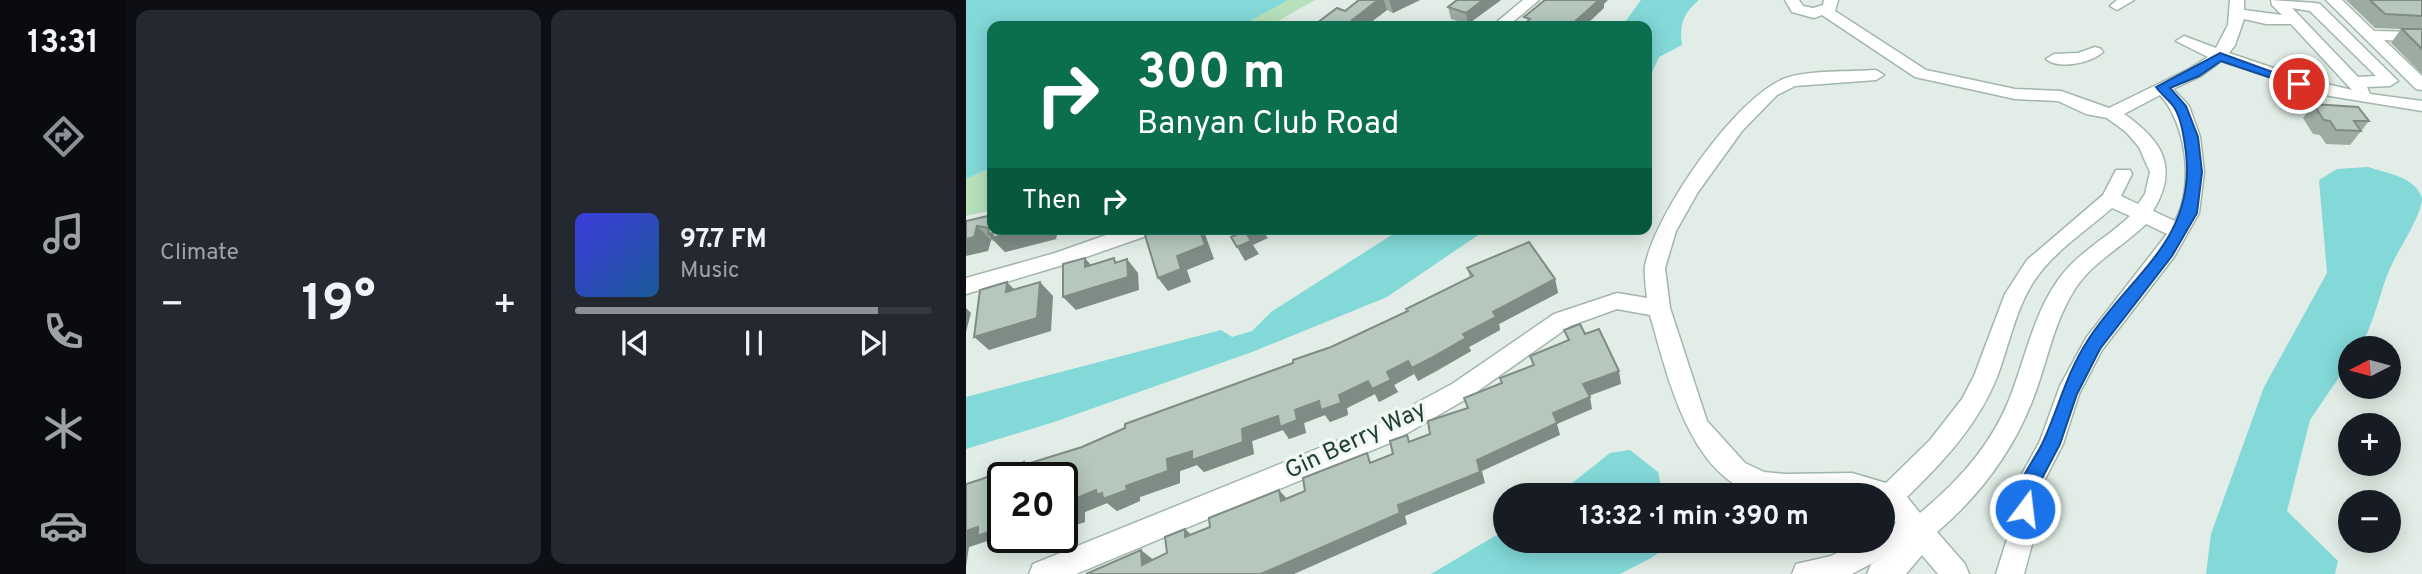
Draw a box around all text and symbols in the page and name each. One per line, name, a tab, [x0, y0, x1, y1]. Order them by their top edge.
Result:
text: 13:31	[27, 24, 99, 64]
text: 300 m	[1137, 44, 1285, 106]
icon: right	[1022, 49, 1113, 140]
pin	[2269, 54, 2329, 114]
icon: arrive	[2280, 65, 2318, 103]
text: Banyan Club Road	[1137, 105, 1399, 145]
icon: directions	[39, 112, 88, 161]
icon: right	[1095, 182, 1133, 220]
text: Then	[1022, 185, 1081, 218]
icon: music	[39, 209, 88, 258]
text: 97.7 FM	[680, 224, 767, 257]
text: Climate	[160, 239, 239, 268]
text: Music	[680, 257, 740, 286]
text: 19°	[301, 273, 376, 339]
text: −	[160, 282, 185, 331]
text: +	[492, 282, 517, 331]
icon: phone	[39, 307, 88, 356]
icon: previous	[616, 324, 654, 362]
icon: pause	[735, 324, 773, 362]
icon: next	[854, 324, 892, 362]
north arrow	[2338, 336, 2401, 399]
map controls	[2338, 336, 2401, 553]
street label: Gin Berry Way	[1281, 395, 1431, 487]
icon: climate	[39, 404, 88, 453]
button: +	[2338, 413, 2401, 476]
speed limit sign: 20	[987, 462, 1078, 553]
position arrow	[1988, 472, 2062, 546]
button: −	[2338, 490, 2401, 553]
icon: car	[39, 501, 88, 550]
text: 13:32 · 1 min · 390 m	[1579, 501, 1809, 534]

